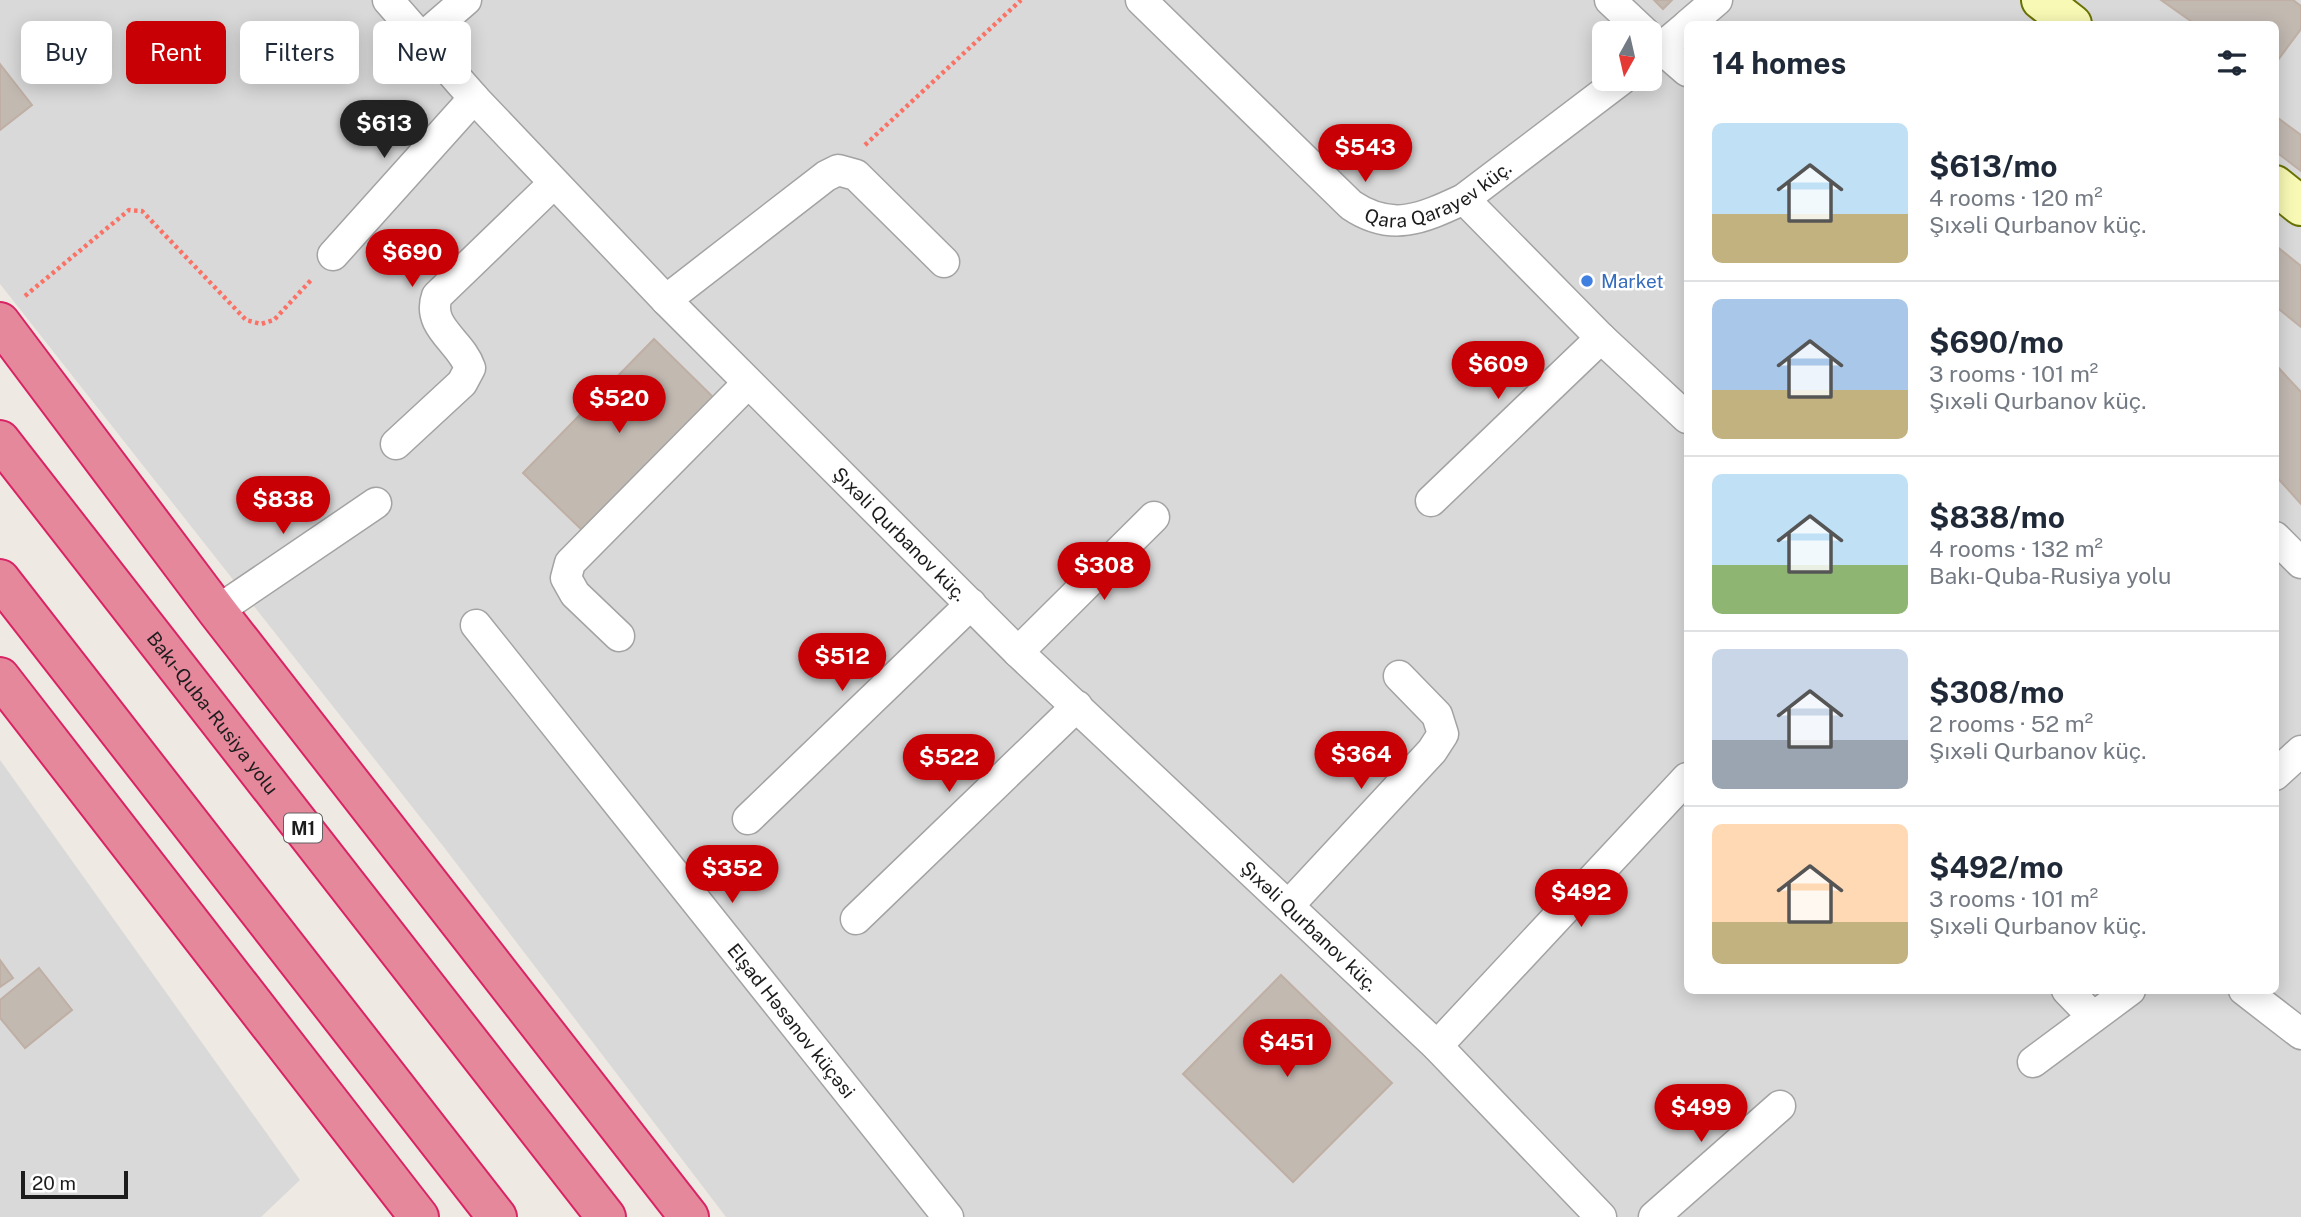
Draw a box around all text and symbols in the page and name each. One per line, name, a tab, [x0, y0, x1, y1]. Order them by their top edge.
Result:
chip: Buy	[21, 21, 112, 84]
chip: Rent	[126, 21, 226, 84]
chip: Filters	[240, 21, 359, 84]
chip: New	[373, 21, 471, 84]
north arrow	[1592, 21, 1662, 91]
map controls	[1592, 21, 1662, 91]
icon: filters	[2213, 44, 2251, 82]
text: 14 homes	[1712, 45, 1846, 81]
pin: $613	[343, 100, 425, 160]
text: $613	[356, 109, 412, 136]
pin: $543	[1324, 124, 1406, 184]
text: $543	[1334, 133, 1396, 160]
text: $613/mo	[1929, 148, 2058, 184]
icon: home	[1768, 151, 1852, 235]
street label: Qara Qarayev küç.	[1362, 156, 1515, 232]
text: 4 rooms · 120 m²	[1929, 184, 2103, 211]
text: Şıxəli Qurbanov küç.	[1929, 211, 2147, 238]
pin: $690	[371, 230, 453, 289]
text: $690	[382, 238, 442, 265]
place label: Market	[1601, 270, 1664, 292]
marker: Market	[1579, 273, 1595, 289]
text: $690/mo	[1929, 324, 2064, 360]
icon: home	[1768, 327, 1852, 411]
pin: $609	[1457, 342, 1539, 401]
text: $609	[1468, 350, 1528, 377]
text: 3 rooms · 101 m²	[1929, 360, 2098, 387]
pin: $520	[578, 376, 660, 435]
text: $520	[589, 384, 649, 411]
text: Şıxəli Qurbanov küç.	[1929, 387, 2147, 414]
street label: Şıxəli Qurbanov küç.	[829, 463, 971, 605]
pin: $838	[242, 476, 324, 536]
text: $838	[252, 485, 314, 512]
text: $838/mo	[1929, 499, 2065, 535]
icon: home	[1768, 502, 1852, 586]
text: 4 rooms · 132 m²	[1929, 535, 2103, 562]
pin: $308	[1063, 542, 1145, 602]
text: $308	[1073, 551, 1135, 578]
text: Bakı-Quba-Rusiya yolu	[1929, 562, 2171, 589]
street label: Bakı-Quba-Rusiya yolu	[143, 627, 283, 799]
pin: $512	[801, 634, 883, 693]
text: $512	[814, 642, 870, 669]
text: $308/mo	[1929, 674, 2064, 710]
icon: home	[1768, 677, 1852, 761]
text: 2 rooms · 52 m²	[1929, 710, 2093, 737]
pin: $364	[1320, 732, 1402, 791]
pin: $522	[908, 734, 990, 794]
text: Şıxəli Qurbanov küç.	[1929, 737, 2147, 764]
text: $364	[1330, 740, 1392, 767]
text: $522	[919, 743, 979, 770]
road number: M1	[284, 814, 322, 842]
pin: $352	[691, 846, 773, 905]
text: $492/mo	[1929, 849, 2063, 885]
icon: home	[1768, 852, 1852, 936]
text: $352	[701, 854, 763, 881]
street label: Şıxəli Qurbanov küç.	[1236, 857, 1383, 996]
pin: $492	[1540, 870, 1622, 929]
text: $492	[1551, 878, 1611, 905]
text: 3 rooms · 101 m²	[1929, 885, 2098, 912]
text: Şıxəli Qurbanov küç.	[1929, 912, 2147, 939]
street label: Elşad Həsənov küçəsi	[723, 939, 860, 1102]
pin: $451	[1246, 1020, 1328, 1079]
text: $451	[1259, 1028, 1315, 1055]
pin: $499	[1660, 1084, 1742, 1144]
text: $499	[1671, 1093, 1731, 1120]
scale bar	[21, 1168, 128, 1200]
text: 20 m	[32, 1172, 76, 1194]

